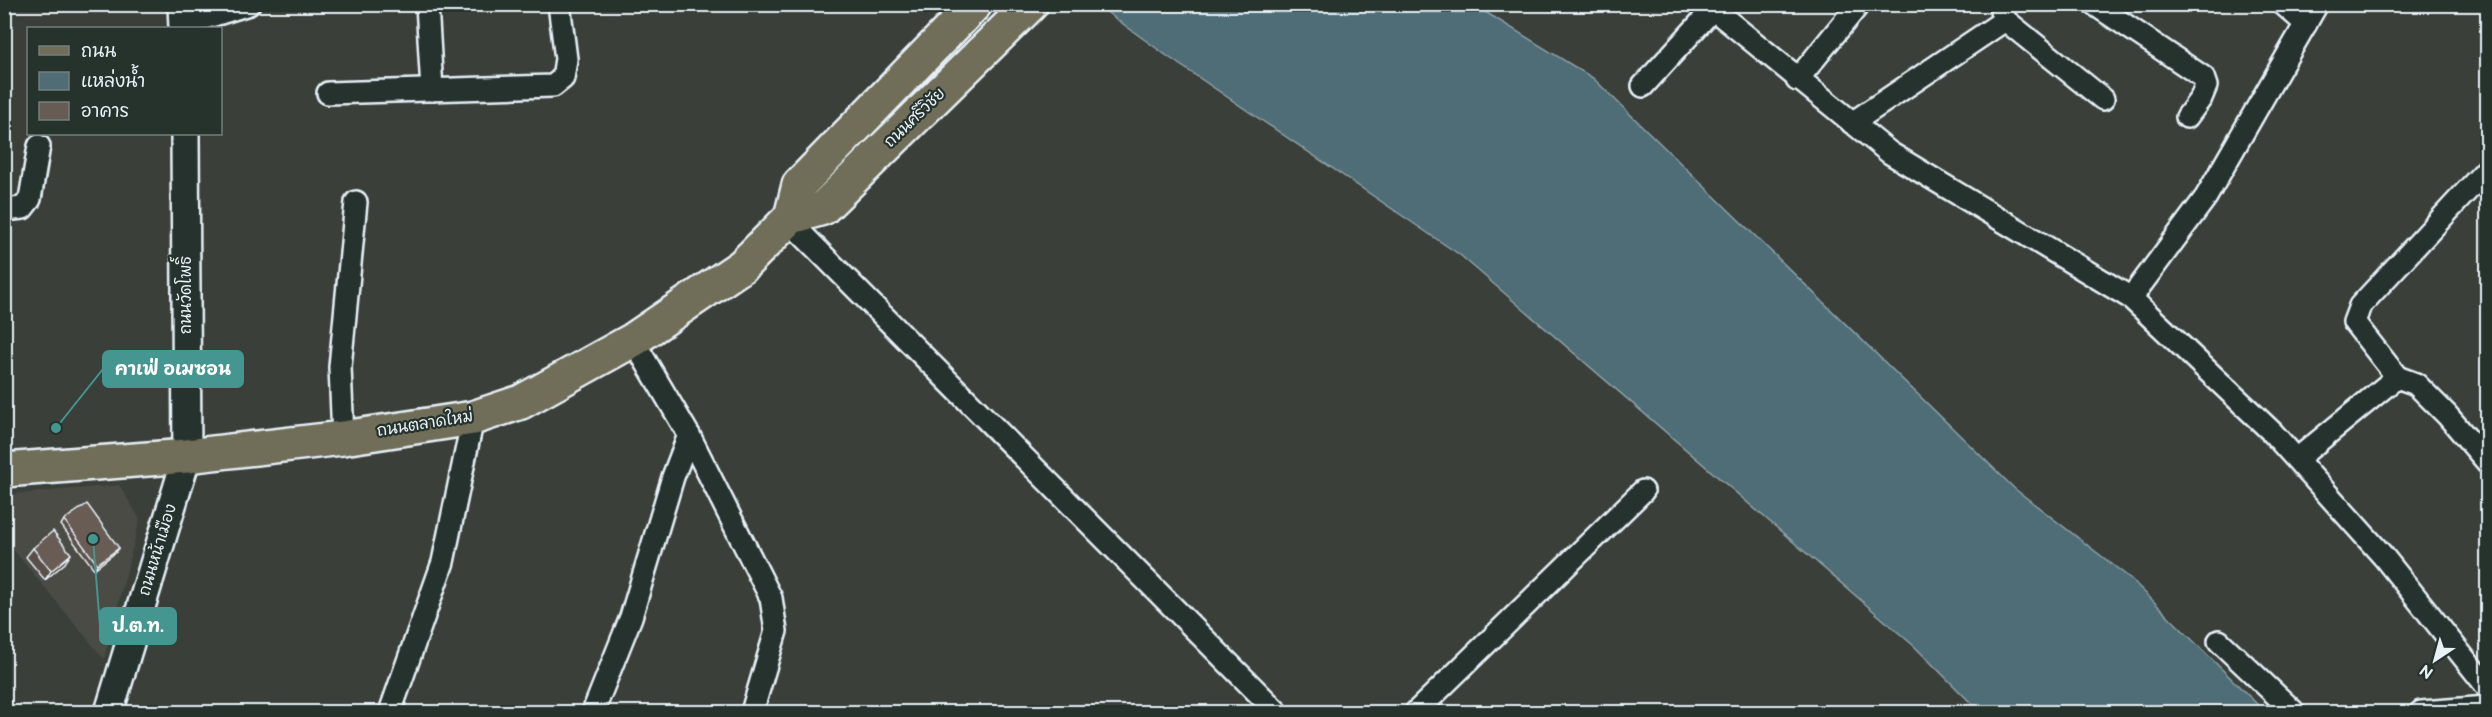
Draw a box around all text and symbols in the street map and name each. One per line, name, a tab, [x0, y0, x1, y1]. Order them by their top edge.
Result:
legend	[27, 27, 222, 135]
text: ถนน	[81, 41, 116, 62]
text: แหล่งน้ำ	[81, 64, 145, 92]
street label: ถนนศรีวิชัย	[879, 83, 949, 152]
text: อาคาร	[81, 101, 129, 122]
street label: ถนนวัดโพธิ์	[169, 256, 196, 334]
callout: คาเฟ่ อเมซอน	[103, 351, 243, 387]
text: คาเฟ่ อเมซอน	[115, 357, 231, 380]
street label: ถนนตลาดใหม่	[375, 404, 474, 441]
street label: ถนนหน้าเมือง	[132, 501, 181, 598]
callout: ป.ต.ท.	[100, 608, 176, 644]
text: ป.ต.ท.	[112, 615, 164, 637]
north arrow	[2405, 630, 2465, 690]
text: N	[2417, 660, 2438, 682]

